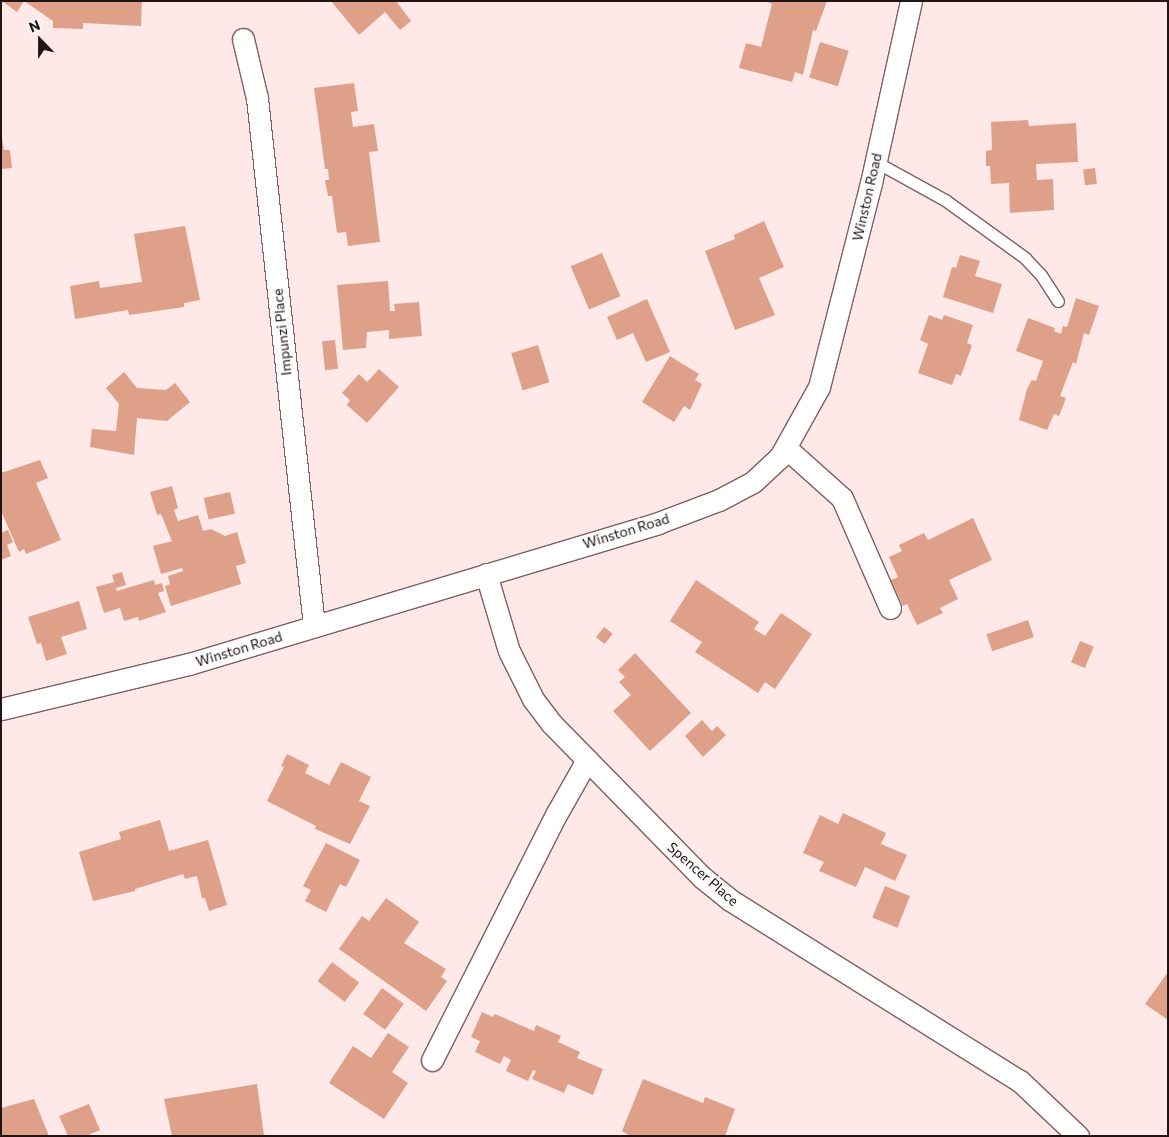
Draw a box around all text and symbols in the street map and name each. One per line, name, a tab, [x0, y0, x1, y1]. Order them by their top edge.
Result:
north arrow	[15, 15, 65, 65]
text: N	[26, 16, 42, 35]
street label: Winston Road	[849, 151, 885, 243]
street label: Impunzi Place	[269, 288, 295, 376]
street label: Winston Road	[581, 510, 671, 552]
street label: Winston Road	[194, 628, 284, 670]
street label: Spencer Place	[664, 839, 742, 909]

